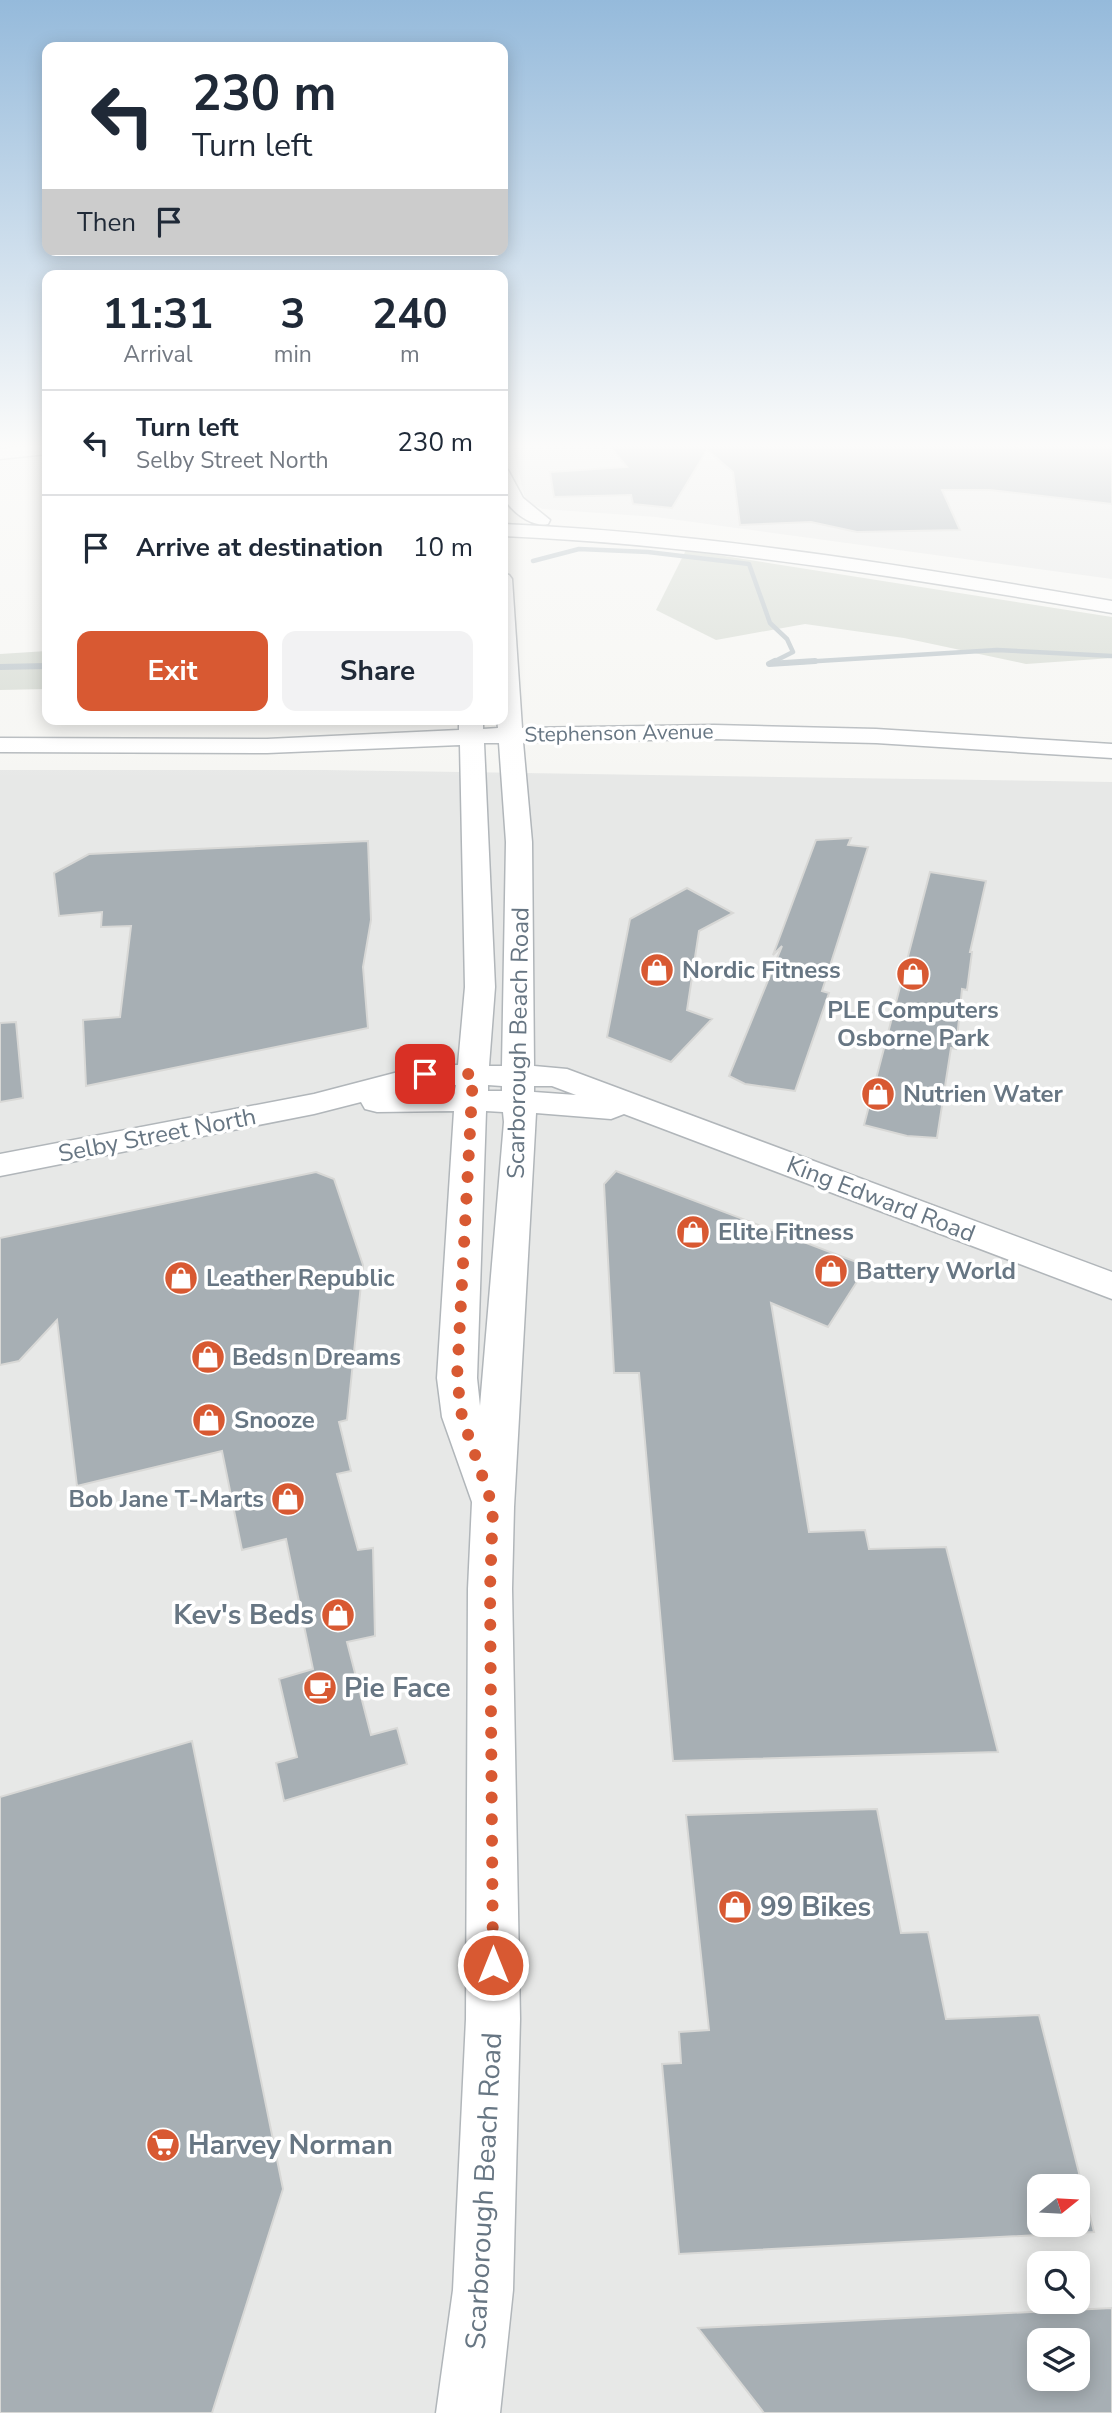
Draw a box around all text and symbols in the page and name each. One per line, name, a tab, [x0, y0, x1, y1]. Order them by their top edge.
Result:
text: 230 m	[192, 60, 336, 127]
icon: left	[77, 70, 168, 161]
text: Turn left	[192, 124, 312, 167]
icon: arrive	[150, 203, 188, 241]
text: Then	[77, 205, 136, 240]
text: 11:31	[102, 286, 213, 343]
text: 3	[280, 286, 305, 343]
text: 240	[372, 286, 448, 343]
text: Arrival	[123, 339, 192, 370]
text: min	[274, 339, 312, 370]
text: m	[400, 339, 420, 370]
text: Turn left	[136, 410, 239, 445]
icon: left	[77, 424, 115, 462]
text: 230 m	[397, 425, 473, 460]
text: Selby Street North	[136, 445, 329, 476]
icon: arrive	[77, 529, 115, 567]
text: Arrive at destination	[136, 530, 383, 565]
text: 10 m	[413, 530, 473, 565]
button: Exit	[77, 631, 268, 711]
button: Share	[282, 631, 473, 711]
street label: Stephenson Avenue	[524, 717, 714, 749]
street label: Scarborough Beach Road	[500, 907, 536, 1179]
shop icon: Nordic Fitness	[638, 951, 676, 989]
place label: Nordic Fitness	[682, 954, 841, 986]
shop icon: PLE Computers Osborne Park	[894, 955, 932, 993]
place label: PLE Computers Osborne Park	[827, 994, 999, 1054]
pin	[395, 1044, 455, 1104]
icon: arrive	[406, 1055, 444, 1093]
shop icon: Nutrien Water	[859, 1075, 897, 1113]
place label: Nutrien Water	[903, 1078, 1064, 1110]
street label: Selby Street North	[55, 1100, 259, 1170]
street label: King Edward Road	[782, 1148, 980, 1250]
shop icon: Elite Fitness	[674, 1213, 712, 1251]
place label: Elite Fitness	[718, 1216, 854, 1248]
shop icon: Battery World	[812, 1252, 850, 1290]
place label: Battery World	[856, 1255, 1016, 1287]
shop icon: Leather Republic	[162, 1259, 200, 1297]
place label: Leather Republic	[206, 1262, 395, 1294]
shop icon: Beds n Dreams	[189, 1338, 227, 1376]
place label: Beds n Dreams	[232, 1341, 401, 1373]
shop icon: Snooze	[190, 1401, 228, 1439]
place label: Snooze	[234, 1404, 315, 1436]
shop icon: Bob Jane T-Marts	[269, 1480, 307, 1518]
place label: Bob Jane T-Marts	[68, 1483, 264, 1515]
place label: Kev's Beds	[173, 1596, 314, 1634]
shop icon: Kev's Beds	[319, 1596, 357, 1634]
cafe icon: Pie Face	[301, 1669, 339, 1707]
place label: Pie Face	[344, 1669, 451, 1707]
shop icon: 99 Bikes	[716, 1888, 754, 1926]
place label: 99 Bikes	[760, 1888, 871, 1926]
position arrow	[456, 1928, 530, 2002]
street label: Scarborough Beach Road	[457, 2032, 511, 2350]
supermarket icon: Harvey Norman	[144, 2126, 182, 2164]
place label: Harvey Norman	[188, 2126, 393, 2164]
north arrow	[1027, 2174, 1090, 2236]
map controls	[1027, 2174, 1090, 2391]
button: search	[1027, 2251, 1090, 2314]
button: layers	[1027, 2328, 1090, 2391]

